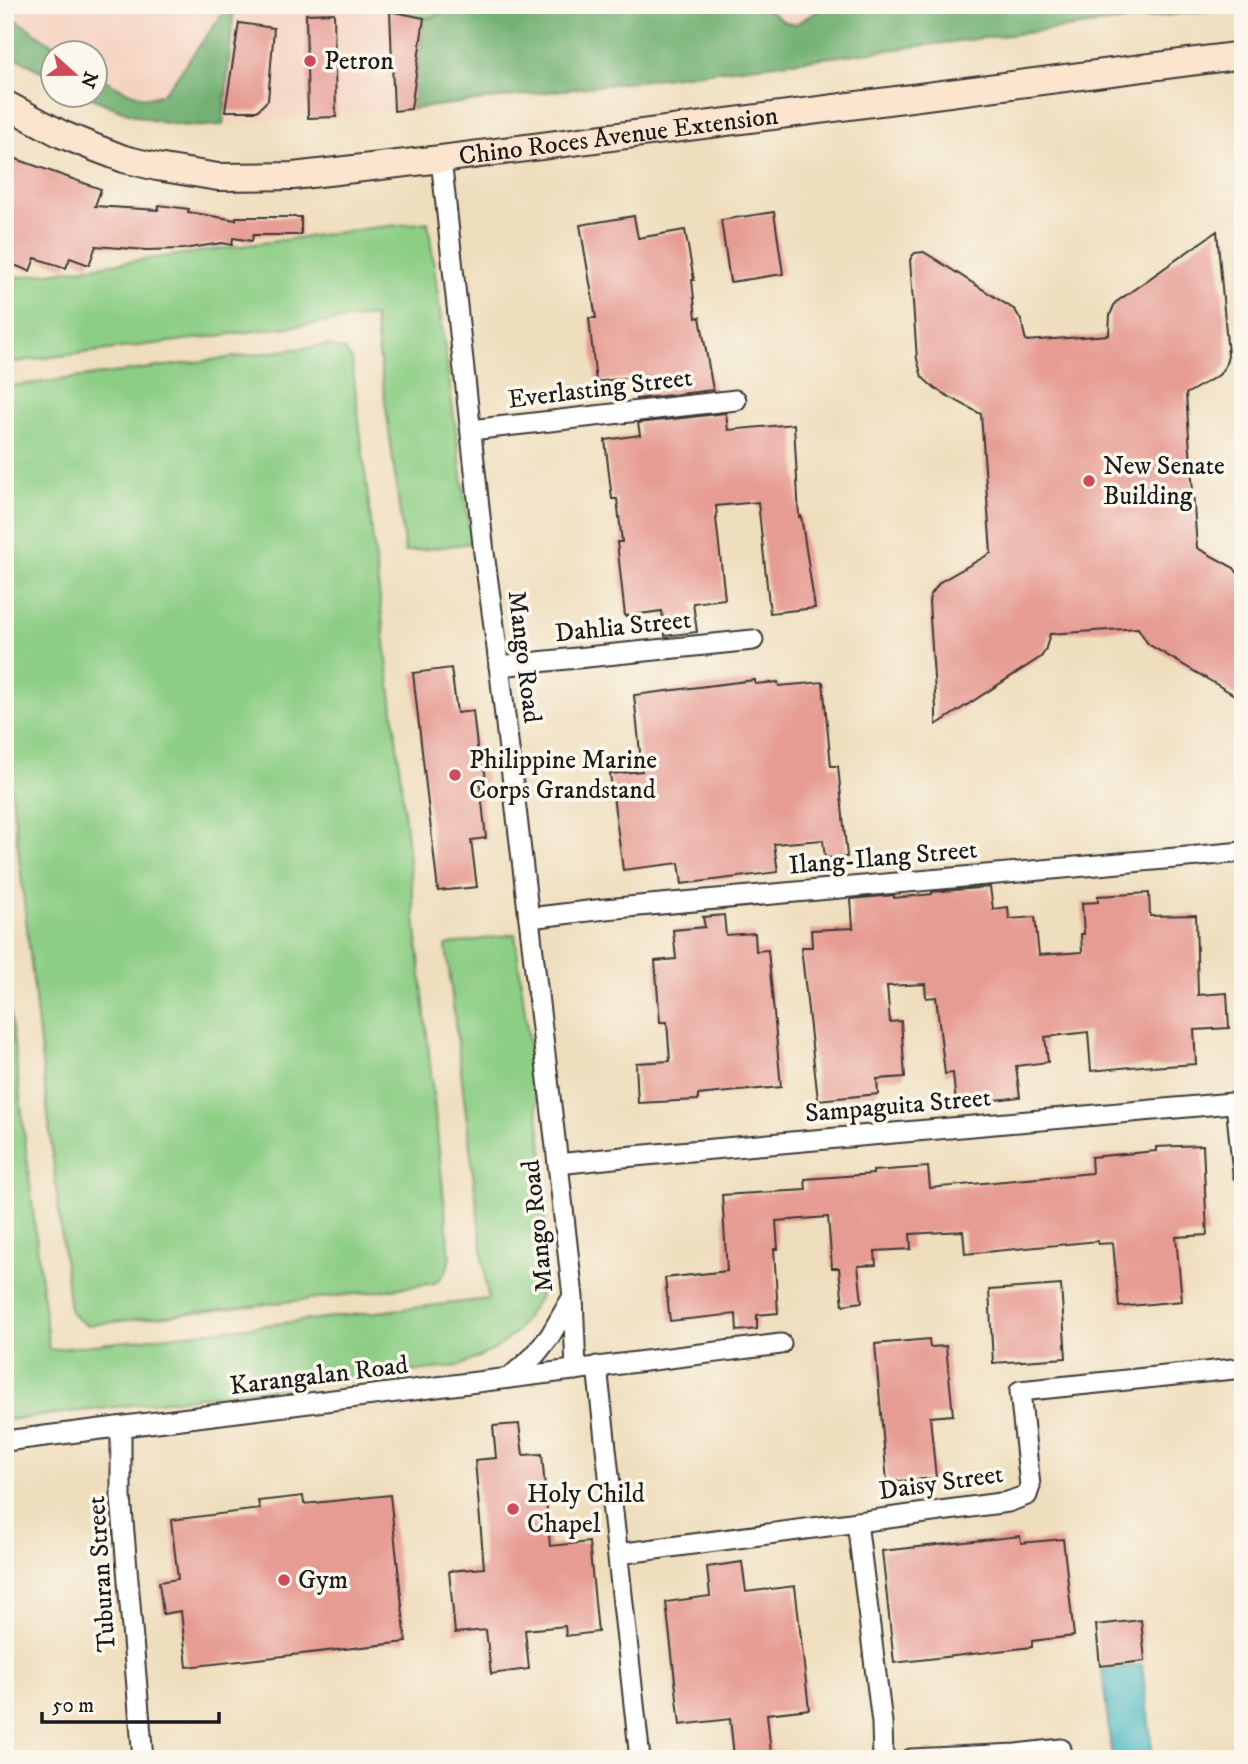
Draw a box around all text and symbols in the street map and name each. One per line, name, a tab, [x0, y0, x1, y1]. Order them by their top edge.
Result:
north arrow	[38, 38, 108, 108]
place label: Petron	[324, 45, 394, 78]
marker: Petron	[302, 53, 318, 69]
text: N	[75, 68, 102, 91]
street label: Chino Roces Avenue Extension	[457, 99, 780, 173]
street label: Everlasting Street	[506, 361, 694, 417]
place label: New Senate Building	[1103, 450, 1225, 513]
marker: New Senate Building	[1081, 473, 1097, 489]
street label: Mango Road	[500, 589, 548, 725]
street label: Dahlia Street	[553, 603, 693, 651]
place label: Philippine Marine Corps Grandstand	[469, 744, 657, 807]
marker: Philippine Marine Corps Grandstand	[447, 767, 463, 783]
street label: Ilang-Ilang Street	[787, 833, 979, 883]
street label: Sampaguita Street	[804, 1081, 992, 1131]
street label: Mango Road	[515, 1158, 561, 1294]
street label: Karangalan Road	[228, 1349, 410, 1403]
street label: Daisy Street	[877, 1458, 1005, 1508]
place label: Holy Child Chapel	[527, 1478, 645, 1541]
street label: Tuburan Street	[80, 1495, 124, 1653]
marker: Holy Child Chapel	[505, 1501, 521, 1517]
place label: Gym	[298, 1564, 348, 1597]
marker: Gym	[276, 1572, 292, 1588]
scale bar	[42, 1680, 219, 1724]
text: 50 m	[52, 1693, 94, 1719]

